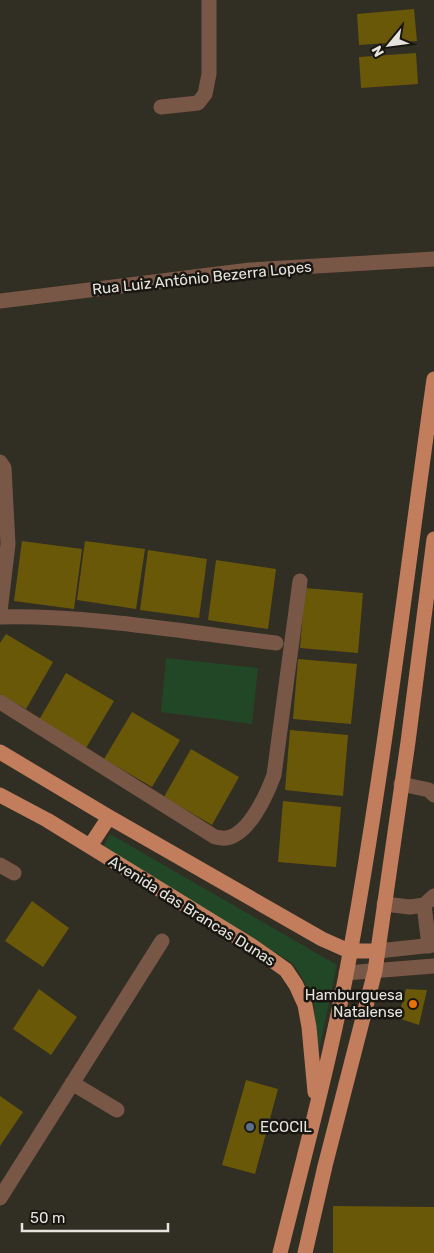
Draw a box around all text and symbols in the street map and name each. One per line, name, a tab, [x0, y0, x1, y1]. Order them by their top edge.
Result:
north arrow	[364, 20, 414, 70]
text: N	[368, 43, 388, 60]
street label: Rua Luiz Antônio Bezerra Lopes	[91, 257, 313, 298]
street label: Avenida das Brancas Dunas	[105, 852, 279, 970]
place label: Hamburguesa Natalense	[305, 986, 403, 1021]
marker: Hamburguesa Natalense	[407, 998, 419, 1010]
place label: ECOCIL	[260, 1118, 312, 1136]
marker: ECOCIL	[244, 1121, 256, 1133]
scale bar	[22, 1200, 169, 1232]
text: 50 m	[30, 1209, 65, 1227]

